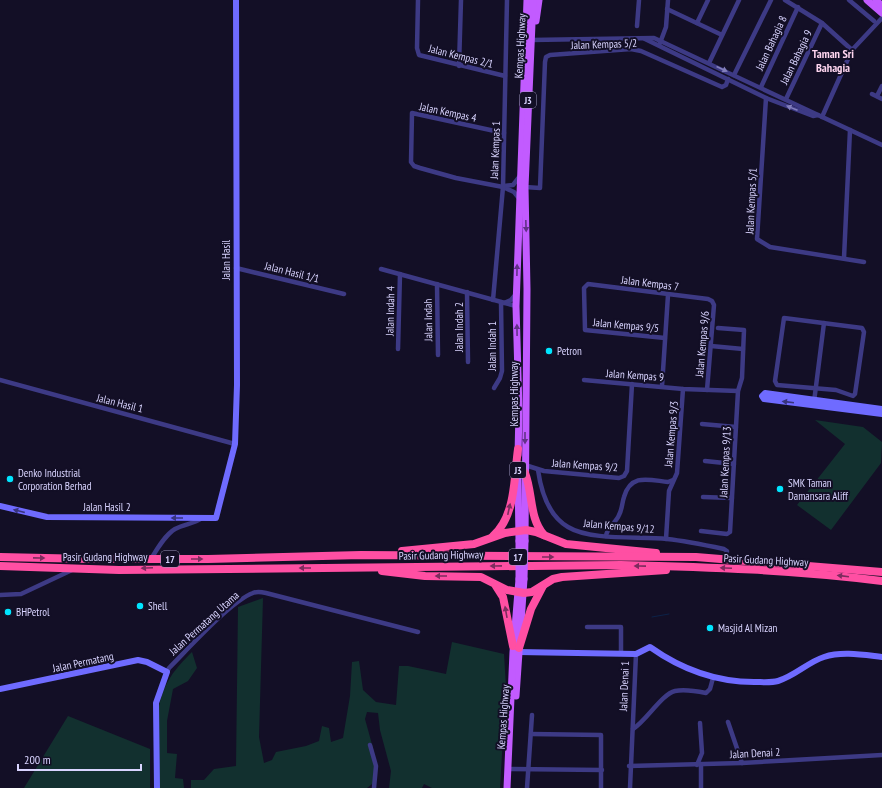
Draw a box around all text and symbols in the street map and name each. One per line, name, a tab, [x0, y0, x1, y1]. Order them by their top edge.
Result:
street label: Kempas Highway	[511, 12, 529, 79]
street label: Jalan Bahagia 8	[752, 13, 790, 74]
street label: Jalan Bahagia 9	[776, 27, 815, 87]
street label: Jalan Kempas 5/2	[570, 36, 637, 52]
street label: Jalan Kempas 2/1	[426, 41, 495, 71]
district label: Taman Sri Bahagia	[812, 46, 854, 75]
one-way arrow	[717, 66, 728, 72]
road number: J3	[520, 92, 536, 108]
street label: Jalan Kempas 4	[417, 99, 478, 125]
one-way arrow	[786, 105, 798, 111]
street label: Jalan Kempas 1	[487, 121, 503, 180]
street label: Jalan Kempas 5/1	[742, 168, 760, 235]
one-way arrow	[523, 220, 529, 233]
street label: Jalan Hasil	[219, 239, 233, 281]
street label: Jalan Hasil 1/1	[262, 258, 321, 286]
one-way arrow	[513, 264, 520, 276]
street label: Jalan Kempas 7	[619, 272, 680, 293]
street label: Jalan Indah 4	[383, 286, 397, 337]
street label: Jalan Indah	[421, 298, 435, 342]
street label: Jalan Indah 2	[452, 302, 466, 353]
street label: Jalan Kempas 9/6	[692, 310, 712, 379]
street label: Jalan Kempas 9/5	[591, 315, 660, 335]
street label: Jalan Indah 1	[485, 321, 499, 372]
one-way arrow	[514, 323, 520, 336]
place label: Petron	[557, 344, 582, 358]
marker: Petron	[544, 346, 554, 356]
street label: Kempas Highway	[507, 361, 521, 426]
street label: Jalan Kempas 9	[605, 366, 664, 384]
street label: Jalan Hasil 1	[94, 390, 145, 416]
one-way arrow	[782, 399, 794, 405]
street label: Jalan Kempas 9/3	[661, 400, 681, 469]
street label: Jalan Kempas 9/13	[716, 426, 734, 499]
one-way arrow	[522, 432, 528, 445]
street label: Jalan Kempas 9/2	[550, 456, 619, 474]
road number: J3	[510, 462, 526, 478]
place label: Denko Industrial Corporation Berhad	[18, 466, 92, 493]
marker: Denko Industrial Corporation Berhad	[5, 474, 15, 484]
place label: SMK Taman Damansara Aliff	[788, 476, 849, 503]
marker: SMK Taman Damansara Aliff	[775, 484, 785, 494]
street label: Jalan Hasil 2	[82, 500, 131, 514]
one-way arrow	[506, 503, 512, 515]
one-way arrow	[13, 508, 26, 514]
one-way arrow	[170, 515, 183, 521]
street label: Jalan Kempas 9/12	[582, 516, 655, 536]
street label: Pasir Gudang Highway	[399, 547, 484, 563]
road number: 17	[509, 549, 527, 565]
street label: Pasir Gudang Highway	[63, 550, 148, 564]
road number: 17	[161, 551, 179, 567]
street label: Pasir Gudang Highway	[723, 551, 810, 569]
one-way arrow	[542, 554, 555, 560]
one-way arrow	[33, 555, 46, 561]
one-way arrow	[191, 556, 204, 562]
one-way arrow	[634, 562, 646, 569]
one-way arrow	[489, 563, 502, 569]
one-way arrow	[141, 565, 153, 572]
one-way arrow	[298, 565, 311, 571]
one-way arrow	[720, 565, 732, 572]
one-way arrow	[434, 573, 447, 579]
one-way arrow	[837, 573, 849, 579]
street label: Jalan Permatang Utama	[166, 588, 242, 659]
place label: Shell	[148, 599, 168, 613]
marker: Shell	[135, 601, 145, 611]
place label: BHPetrol	[16, 605, 50, 619]
one-way arrow	[503, 605, 509, 618]
marker: BHPetrol	[3, 607, 13, 617]
place label: Masjid Al Mizan	[718, 621, 778, 635]
marker: Masjid Al Mizan	[705, 623, 715, 633]
street label: Jalan Permatang	[50, 649, 115, 675]
street label: Jalan Denai 1	[616, 661, 632, 712]
street label: Kempas Highway	[494, 683, 512, 750]
street label: Jalan Denai 2	[728, 745, 781, 761]
scale bar	[18, 746, 141, 772]
text: 200 m	[24, 752, 51, 767]

